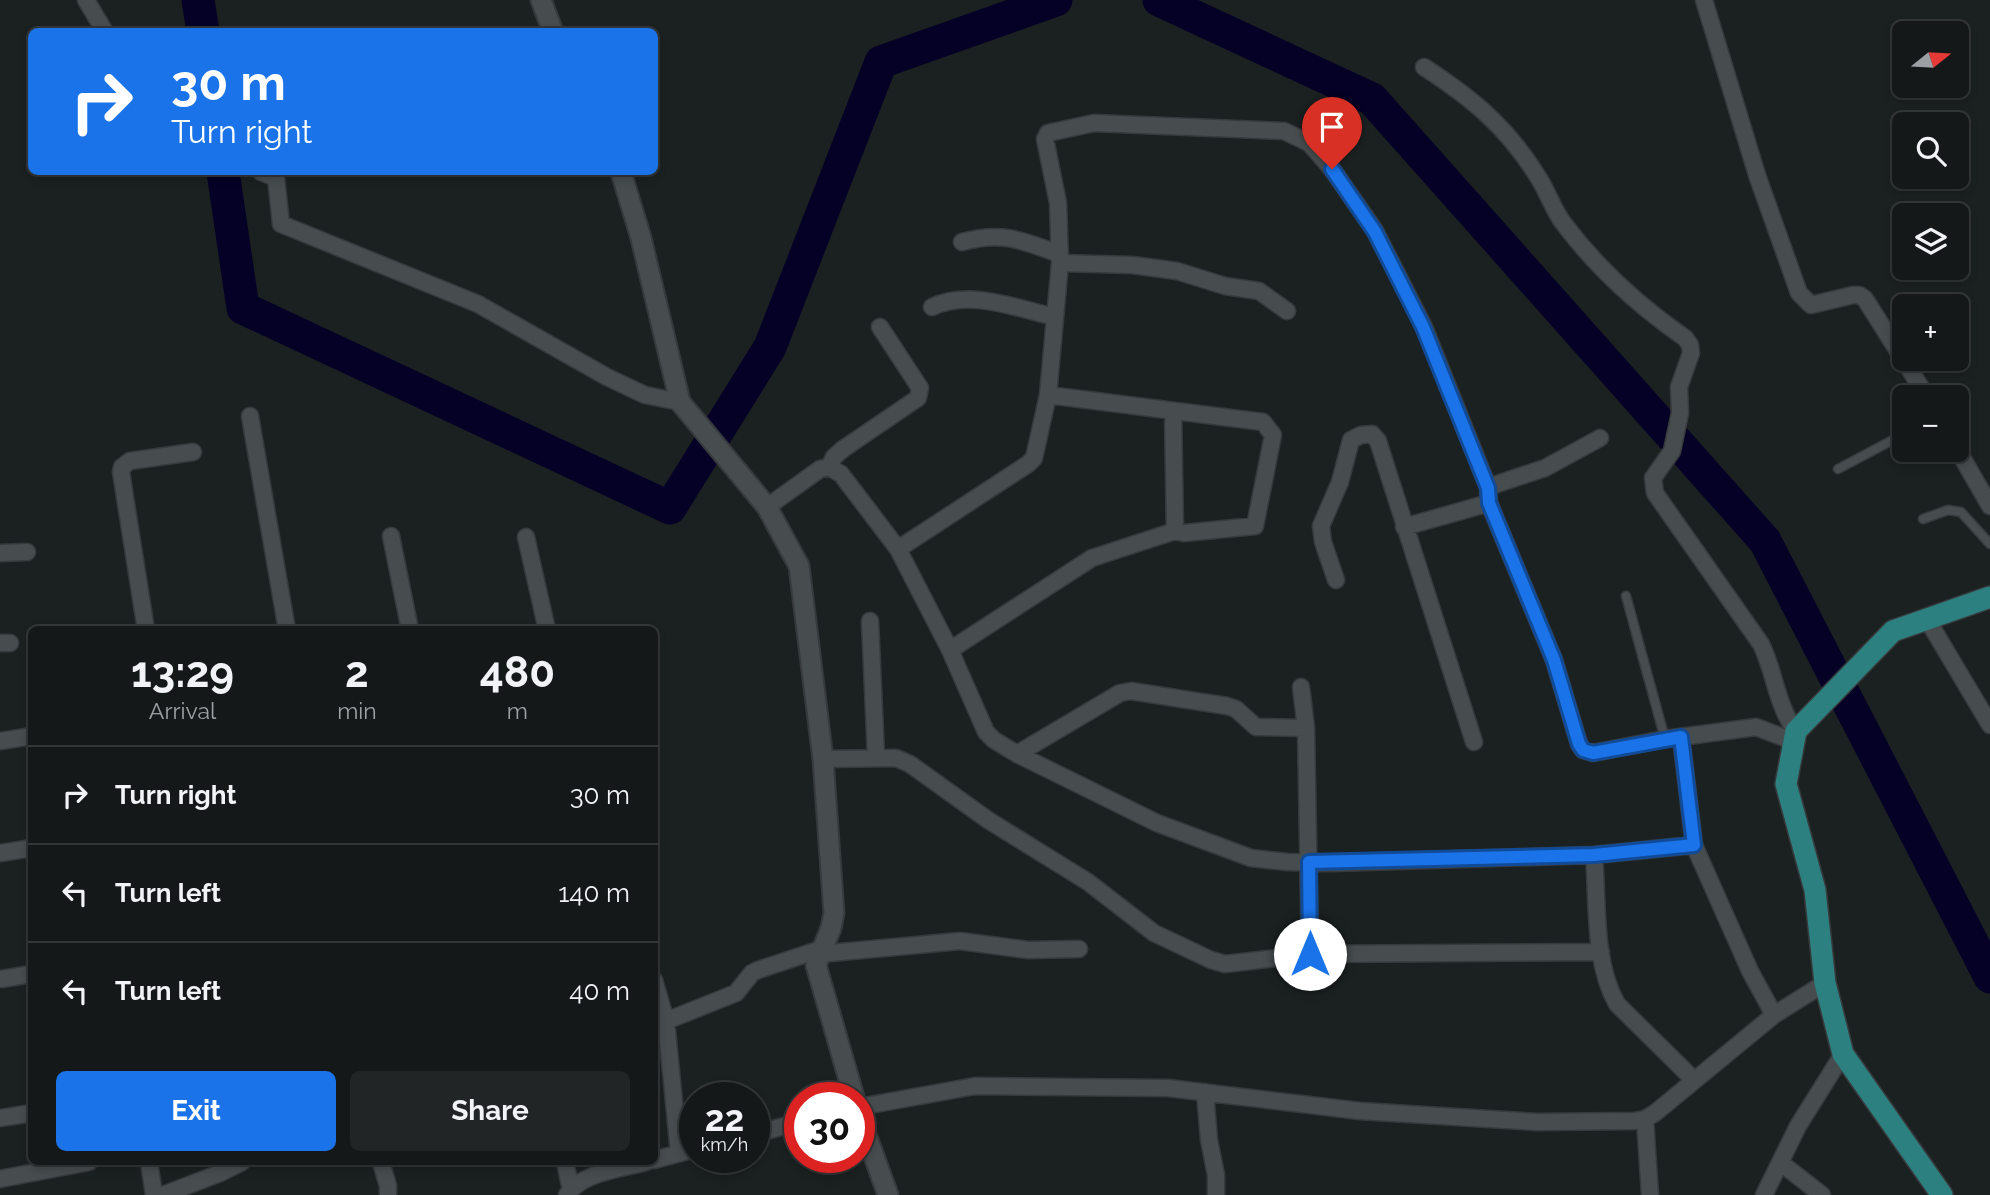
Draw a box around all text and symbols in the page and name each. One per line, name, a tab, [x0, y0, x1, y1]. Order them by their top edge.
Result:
north arrow	[1892, 21, 1969, 98]
map controls	[1892, 21, 1969, 462]
text: 30 m	[171, 54, 286, 111]
icon: right	[56, 56, 147, 147]
pin	[1302, 97, 1362, 169]
icon: arrive	[1313, 108, 1351, 146]
button: search	[1892, 112, 1969, 189]
text: Turn right	[171, 113, 312, 150]
button: layers	[1892, 203, 1969, 280]
button: +	[1892, 294, 1969, 371]
button: −	[1892, 385, 1969, 462]
text: 13:29	[131, 648, 234, 697]
text: 2	[345, 648, 369, 697]
text: 480	[480, 648, 555, 697]
text: Arrival	[149, 697, 216, 724]
text: min	[337, 697, 377, 724]
text: m	[507, 697, 528, 724]
icon: right	[56, 776, 94, 814]
text: Turn right	[115, 780, 236, 810]
text: 30 m	[570, 780, 630, 810]
icon: left	[56, 874, 94, 912]
text: Turn left	[115, 878, 221, 908]
text: 140 m	[558, 878, 630, 908]
position arrow	[1273, 917, 1347, 991]
icon: left	[56, 972, 94, 1010]
text: Turn left	[115, 976, 221, 1006]
text: 40 m	[569, 976, 630, 1006]
button: Exit	[56, 1071, 336, 1151]
button: Share	[350, 1071, 630, 1151]
speed limit sign: 30	[784, 1082, 875, 1173]
text: 22	[705, 1098, 744, 1139]
text: km/h	[701, 1134, 748, 1155]

